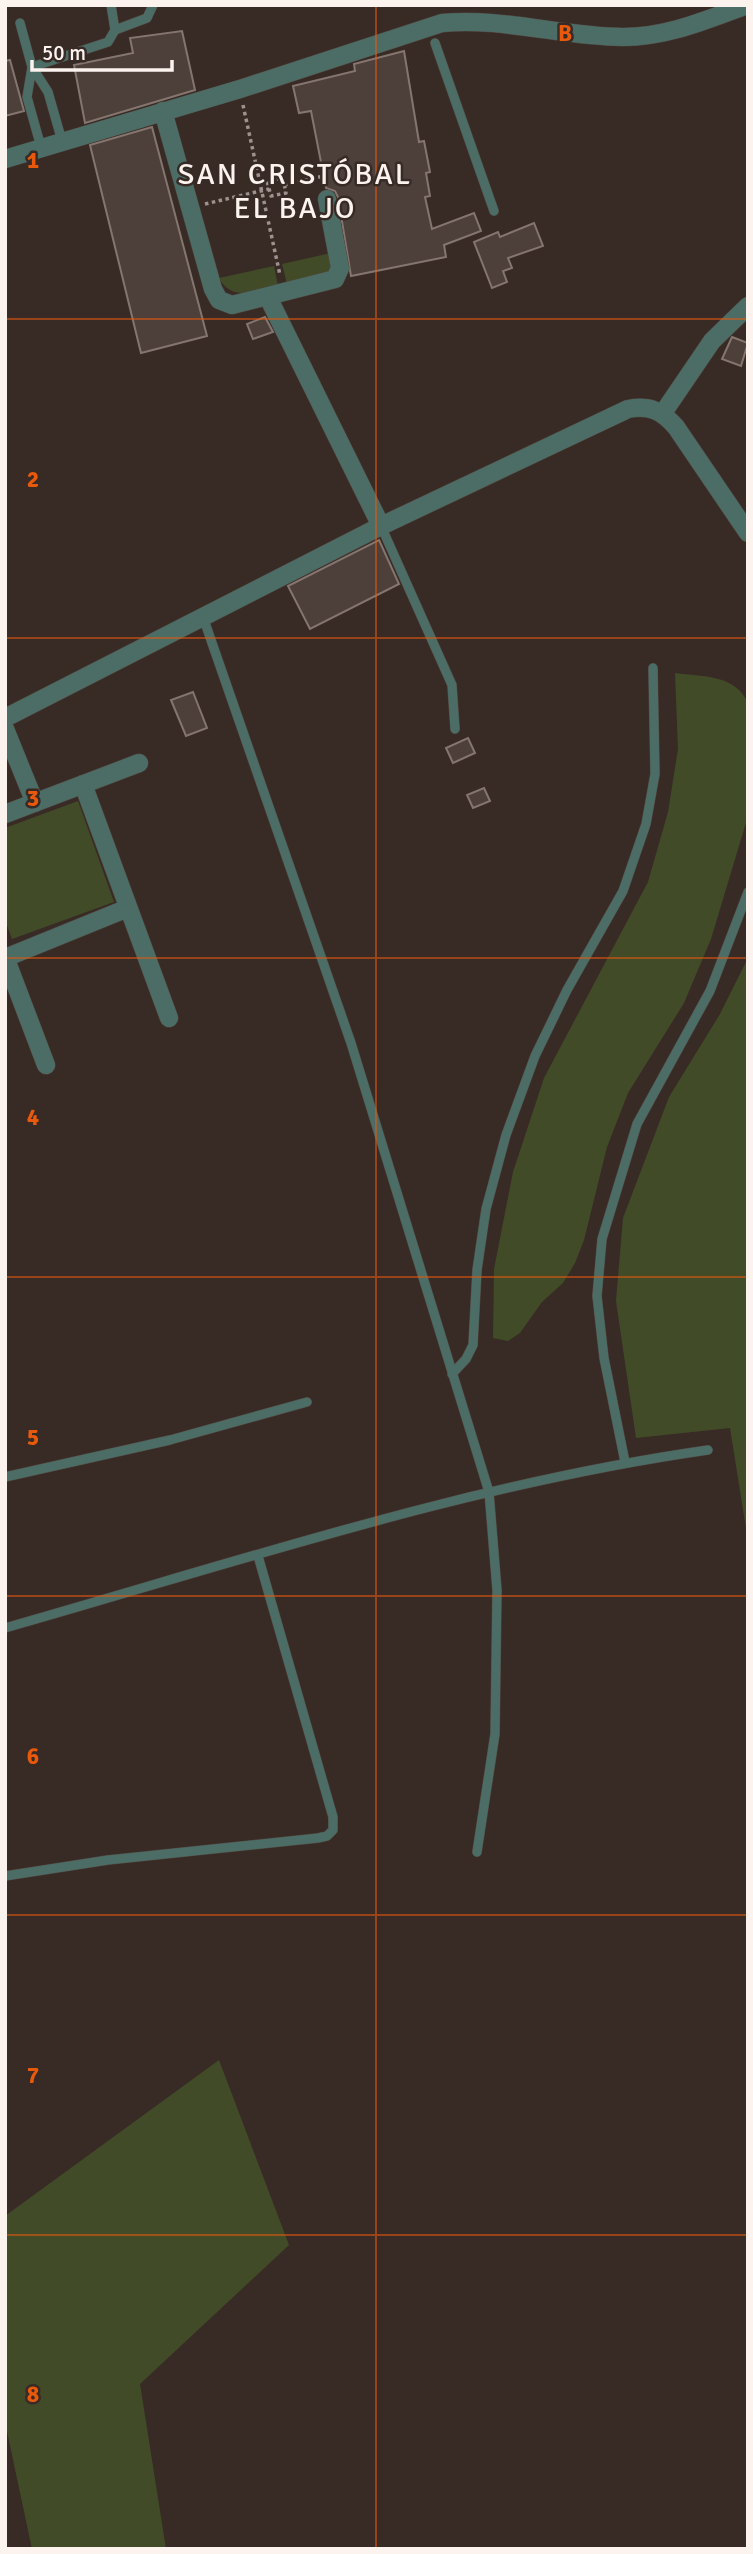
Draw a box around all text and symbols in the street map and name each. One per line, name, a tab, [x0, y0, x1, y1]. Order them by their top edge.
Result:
text: B	[558, 19, 572, 48]
scale bar	[32, 28, 172, 72]
text: 50 m	[42, 40, 86, 66]
text: 1	[27, 146, 39, 175]
district label: SAN CRISTÓBAL EL BAJO	[178, 156, 412, 227]
text: 2	[27, 465, 39, 494]
text: 3	[27, 784, 39, 813]
text: 4	[27, 1103, 39, 1132]
text: 5	[27, 1423, 39, 1452]
text: 6	[27, 1742, 39, 1771]
text: 7	[27, 2061, 39, 2090]
text: 8	[27, 2380, 39, 2409]

